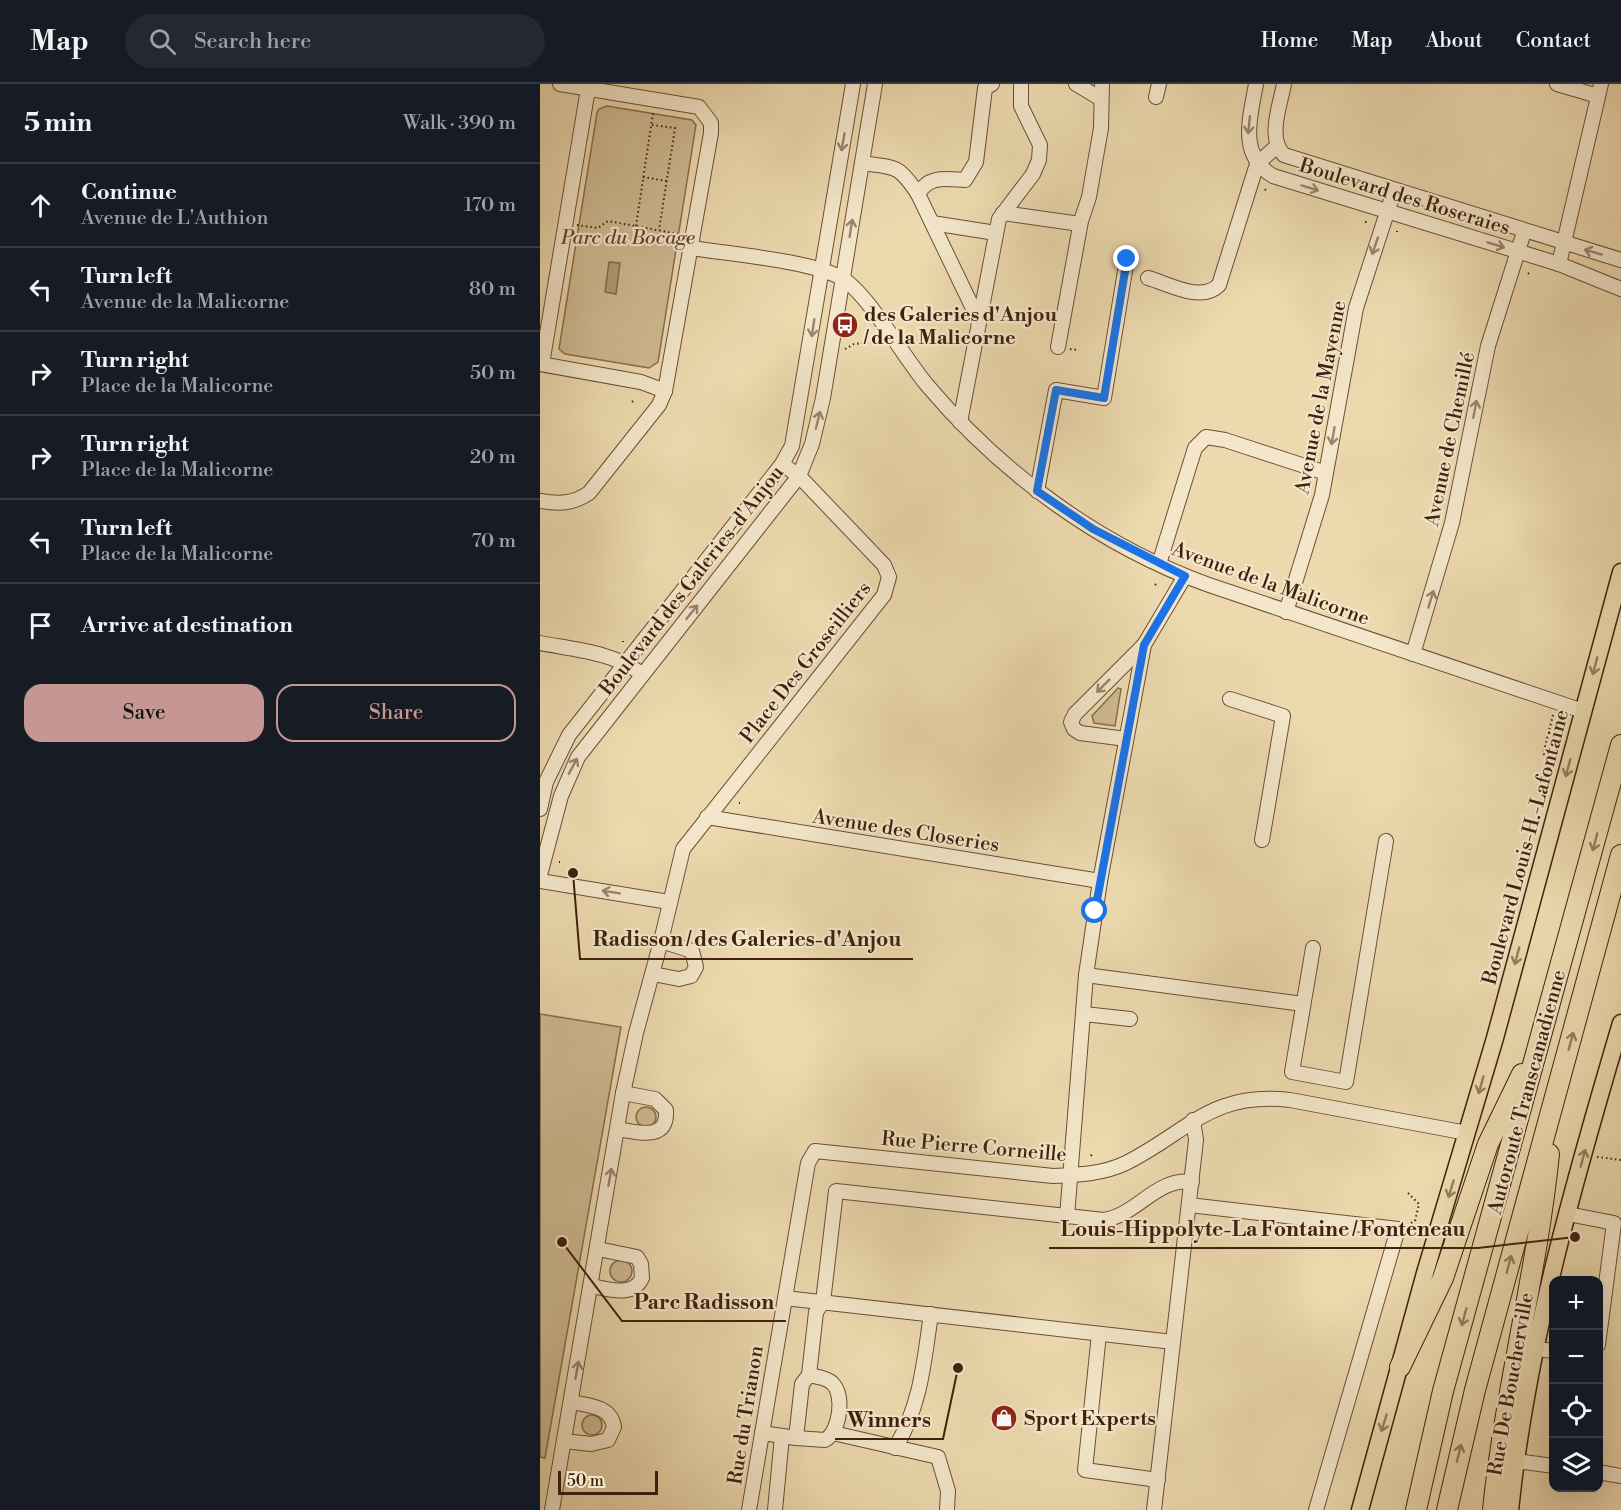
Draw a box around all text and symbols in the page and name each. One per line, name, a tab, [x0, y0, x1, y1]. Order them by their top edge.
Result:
search box	[125, 14, 545, 68]
text: Map	[30, 24, 89, 59]
icon: search	[146, 25, 179, 58]
text: Search here	[194, 28, 311, 55]
text: Home	[1261, 28, 1318, 54]
text: Map	[1351, 28, 1393, 54]
text: About	[1426, 28, 1483, 54]
text: Contact	[1516, 28, 1591, 54]
text: 5 min	[24, 107, 92, 139]
text: Walk · 390 m	[403, 111, 516, 136]
one-way arrow	[1243, 114, 1254, 134]
one-way arrow	[838, 131, 849, 151]
street label: Boulevard des Roseraies	[1295, 153, 1513, 241]
text: Continue	[81, 179, 177, 206]
one-way arrow	[1300, 183, 1319, 194]
icon: ahead	[24, 189, 57, 222]
text: 170 m	[464, 193, 516, 218]
text: Avenue de L'Authion	[81, 206, 268, 231]
one-way arrow	[846, 219, 857, 239]
park label: Parc du Bocage	[560, 226, 696, 251]
one-way arrow	[1369, 236, 1380, 255]
one-way arrow	[1486, 240, 1505, 251]
route end	[1113, 245, 1139, 271]
one-way arrow	[1584, 246, 1603, 257]
text: Turn left	[81, 263, 172, 290]
icon: left	[24, 273, 57, 306]
text: 80 m	[469, 277, 516, 302]
text: Avenue de la Malicorne	[81, 290, 289, 315]
street label: Avenue de la Mayenne	[1290, 298, 1353, 497]
place label: des Galeries d'Anjou / de la Malicorne	[863, 303, 1058, 351]
bus stop icon: des Galeries d'Anjou / de la Malicorne	[830, 310, 860, 340]
one-way arrow	[807, 318, 818, 338]
text: Turn right	[81, 347, 189, 374]
street label: Avenue de Chemillé	[1420, 350, 1481, 530]
icon: right	[24, 357, 57, 390]
text: 50 m	[470, 361, 516, 386]
text: Place de la Malicorne	[81, 374, 273, 399]
one-way arrow	[1470, 400, 1481, 419]
one-way arrow	[813, 411, 825, 430]
one-way arrow	[1327, 425, 1338, 445]
text: Turn right	[81, 431, 189, 458]
icon: right	[24, 441, 57, 474]
text: 20 m	[470, 445, 516, 470]
text: Place de la Malicorne	[81, 458, 273, 483]
street label: Boulevard des Galeries-d'Anjou	[594, 460, 790, 702]
text: Turn left	[81, 515, 172, 542]
icon: left	[24, 525, 57, 558]
text: 70 m	[472, 529, 516, 554]
street label: Avenue de la Malicorne	[1167, 537, 1373, 632]
text: Place de la Malicorne	[81, 542, 273, 567]
street label: Place Des Groseilliers	[735, 577, 877, 749]
one-way arrow	[1426, 590, 1437, 609]
one-way arrow	[685, 605, 699, 620]
icon: arrive	[24, 609, 57, 642]
text: Arrive at destination	[81, 612, 293, 639]
one-way arrow	[1589, 657, 1601, 676]
one-way arrow	[1096, 679, 1110, 694]
button: Save	[24, 684, 264, 742]
button: Share	[276, 684, 516, 742]
street label: Boulevard Louis-H.-Lafontaine	[1477, 707, 1575, 989]
one-way arrow	[568, 758, 579, 776]
one-way arrow	[1562, 758, 1574, 777]
street label: Avenue des Closeries	[810, 804, 1001, 859]
one-way arrow	[1588, 832, 1600, 851]
one-way arrow	[602, 887, 622, 898]
route start	[1081, 897, 1107, 923]
callout: Radisson / des Galeries-d'Anjou	[580, 920, 913, 959]
text: Radisson / des Galeries-d'Anjou	[593, 927, 901, 953]
one-way arrow	[1511, 946, 1522, 965]
street label: Autoroute Transcanadienne	[1482, 967, 1572, 1218]
one-way arrow	[1565, 1032, 1577, 1051]
one-way arrow	[1475, 1075, 1486, 1094]
street label: Rue Pierre Corneille	[880, 1127, 1068, 1168]
one-way arrow	[1578, 1149, 1589, 1168]
one-way arrow	[604, 1168, 615, 1188]
one-way arrow	[1445, 1179, 1456, 1198]
callout: Louis-Hippolyte-La Fontaine / Fonteneau	[1049, 1209, 1478, 1248]
text: Louis-Hippolyte-La Fontaine / Fonteneau	[1061, 1217, 1466, 1243]
one-way arrow	[1504, 1255, 1516, 1274]
map controls	[1549, 1276, 1603, 1492]
button: +	[1549, 1276, 1603, 1330]
callout: Parc Radisson	[622, 1282, 786, 1321]
text: Parc Radisson	[634, 1290, 774, 1316]
street label: Rue De Boucherville	[1483, 1291, 1540, 1478]
one-way arrow	[1458, 1307, 1469, 1326]
button: −	[1549, 1330, 1603, 1384]
street label: Rue du Trianon	[723, 1344, 770, 1487]
one-way arrow	[572, 1360, 583, 1380]
button: locate	[1549, 1384, 1603, 1438]
callout: Winners	[835, 1400, 943, 1439]
shop icon: Sport Experts	[989, 1403, 1019, 1433]
place label: Sport Experts	[1024, 1407, 1156, 1432]
text: Winners	[846, 1408, 931, 1434]
one-way arrow	[1378, 1413, 1389, 1432]
button: layers	[1549, 1438, 1603, 1492]
one-way arrow	[1454, 1444, 1466, 1463]
scale bar	[558, 1468, 658, 1496]
text: 50 m	[567, 1471, 604, 1491]

